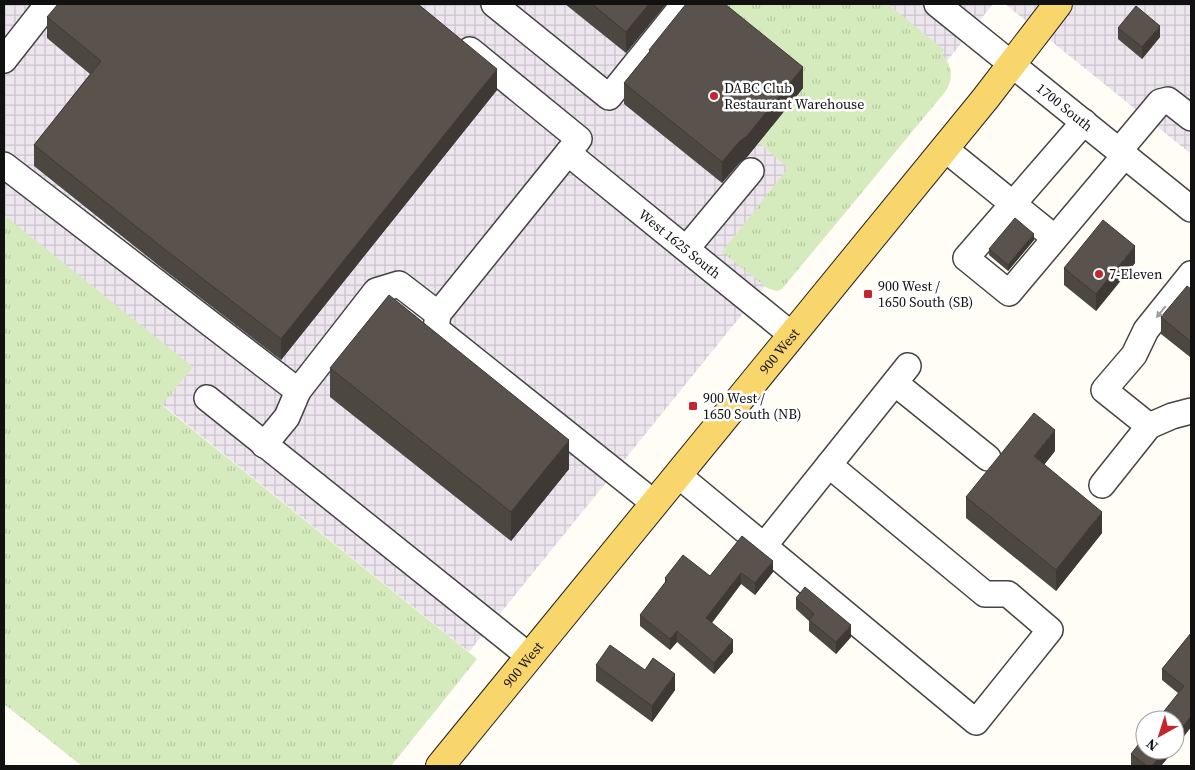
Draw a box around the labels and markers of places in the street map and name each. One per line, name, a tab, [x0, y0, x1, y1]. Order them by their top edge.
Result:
place label: DABC Club Restaurant Warehouse	[724, 78, 864, 114]
marker: DABC Club Restaurant Warehouse	[708, 90, 720, 102]
place label: 7-Eleven	[1109, 264, 1163, 284]
marker: 7-Eleven	[1093, 268, 1105, 280]
place label: 900 West / 1650 South (SB)	[878, 276, 973, 312]
marker: 900 West / 1650 South (SB)	[862, 288, 874, 300]
place label: 900 West / 1650 South (NB)	[703, 388, 802, 424]
marker: 900 West / 1650 South (NB)	[687, 400, 699, 412]

